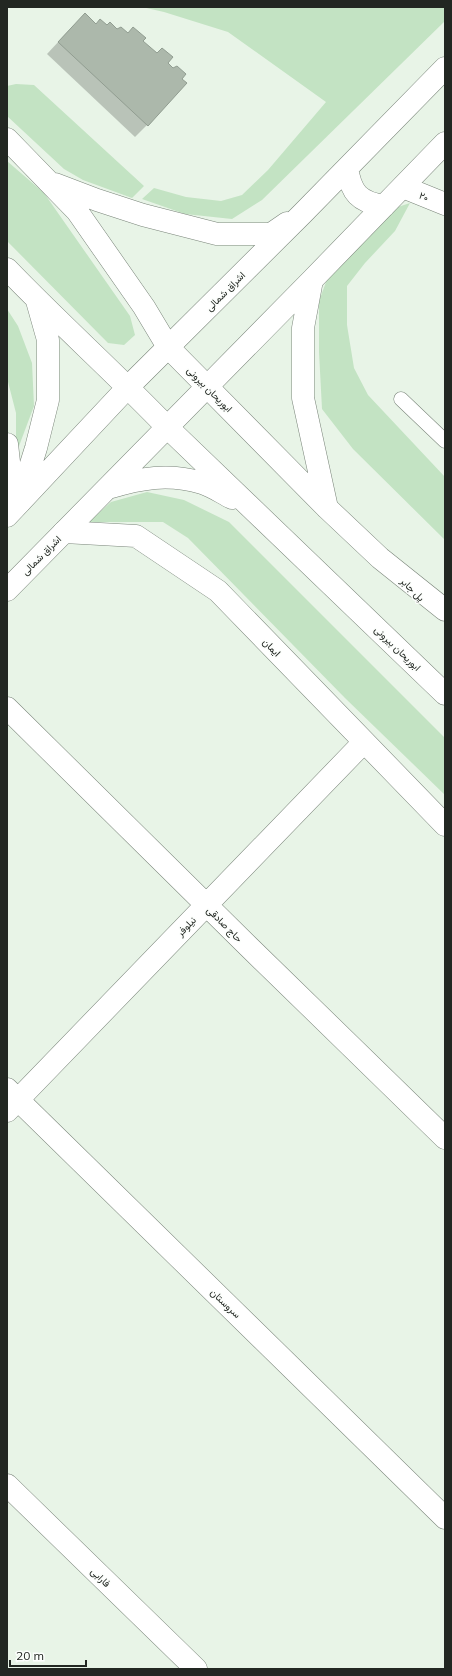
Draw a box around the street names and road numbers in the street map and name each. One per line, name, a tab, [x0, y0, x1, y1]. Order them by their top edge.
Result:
street label: ۲۰	[417, 189, 431, 204]
street label: اشراق شمالی	[203, 269, 248, 314]
street label: ابوریحان بیرونی	[184, 364, 235, 415]
street label: اشراق شمالی	[19, 533, 64, 578]
street label: پل جابر	[396, 574, 428, 605]
street label: ابوریحان بیرونی	[372, 623, 424, 674]
street label: ایمان	[260, 635, 283, 659]
street label: حاج صادقی	[204, 904, 246, 945]
street label: نیلوفر	[173, 914, 199, 940]
street label: سروستان	[208, 1286, 244, 1321]
street label: فارابی	[88, 1565, 114, 1590]

